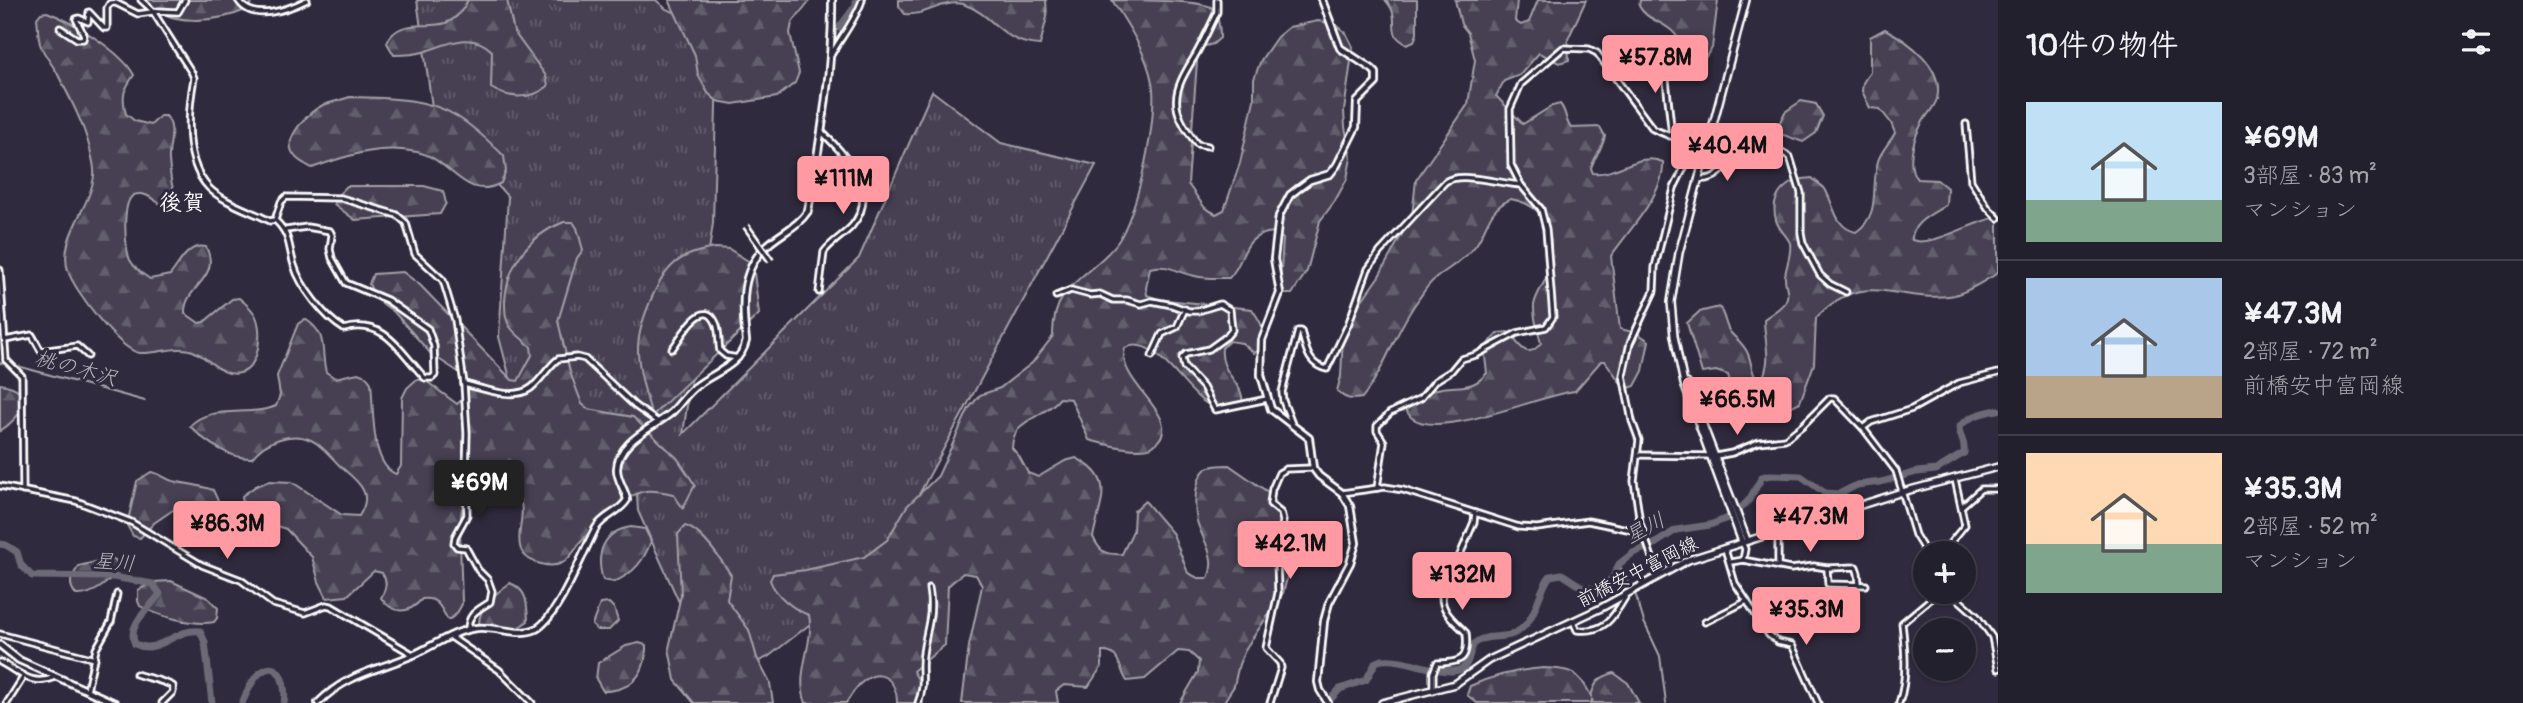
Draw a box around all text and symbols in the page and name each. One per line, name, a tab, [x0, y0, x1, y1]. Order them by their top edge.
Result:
icon: filters	[2457, 23, 2495, 61]
text: 10件の物件	[2026, 27, 2178, 64]
pin: ¥57.8M	[1598, 36, 1712, 95]
text: ¥57.8M	[1618, 43, 1692, 72]
text: ¥69M	[2243, 119, 2318, 156]
pin: ¥40.4M	[1670, 124, 1784, 183]
icon: home	[2082, 130, 2166, 214]
text: ¥40.4M	[1687, 131, 1767, 160]
pin: ¥111M	[794, 156, 892, 216]
text: 3部屋 · 83 m²	[2243, 161, 2377, 190]
text: ¥111M	[813, 164, 873, 193]
district label: 後賀	[159, 188, 205, 217]
text: マンション	[2243, 195, 2357, 224]
text: ¥47.3M	[2243, 295, 2342, 332]
icon: home	[2082, 306, 2166, 390]
text: 2部屋 · 72 m²	[2243, 337, 2378, 366]
water label: 桃の木沢	[32, 345, 121, 393]
text: 前橋安中富岡線	[2243, 371, 2404, 400]
pin: ¥66.5M	[1680, 378, 1794, 437]
text: ¥66.5M	[1699, 385, 1775, 414]
pin: ¥69M	[438, 461, 520, 520]
text: ¥69M	[450, 468, 508, 497]
text: ¥35.3M	[2243, 470, 2342, 507]
icon: home	[2082, 481, 2166, 565]
pin: ¥47.3M	[1753, 494, 1867, 554]
pin: ¥86.3M	[170, 502, 284, 561]
text: ¥47.3M	[1772, 502, 1848, 531]
water label: 星川	[1620, 507, 1670, 550]
text: ¥86.3M	[189, 509, 265, 538]
text: 2部屋 · 52 m²	[2243, 512, 2378, 541]
pin: ¥42.1M	[1233, 522, 1347, 581]
text: ¥42.1M	[1254, 529, 1326, 558]
street label: 前橋安中富岡線	[1573, 531, 1702, 613]
map controls	[1913, 541, 1976, 681]
button: +	[1913, 541, 1976, 604]
text: マンション	[2243, 546, 2357, 575]
water label: 星川	[92, 547, 136, 578]
pin: ¥132M	[1413, 552, 1511, 612]
text: ¥132M	[1428, 560, 1496, 589]
pin: ¥35.3M	[1749, 588, 1863, 647]
text: ¥35.3M	[1768, 595, 1844, 624]
button: −	[1913, 618, 1976, 681]

